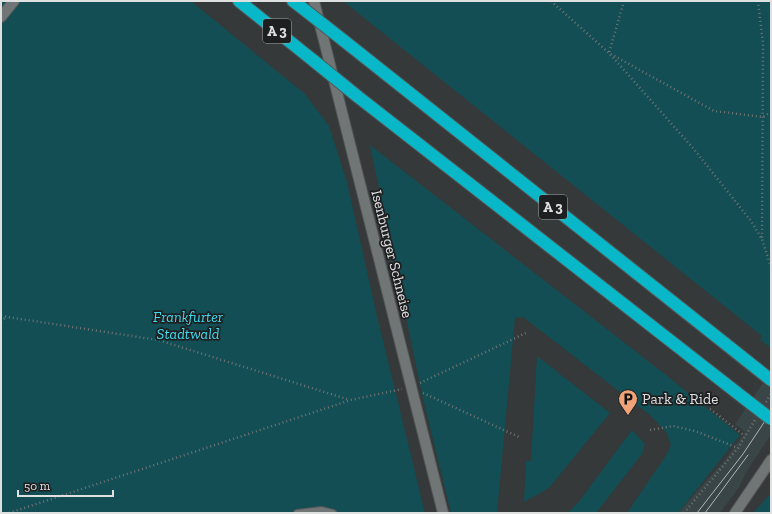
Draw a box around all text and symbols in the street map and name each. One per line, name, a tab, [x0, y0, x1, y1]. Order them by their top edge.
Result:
road number: A 3	[263, 19, 291, 43]
street label: Isenburger Schneise	[367, 188, 417, 320]
road number: A 3	[539, 195, 567, 219]
park label: Frankfurter Stadtwald	[153, 308, 224, 343]
parking icon: Park & Ride	[617, 388, 639, 416]
place label: Park & Ride	[642, 390, 718, 408]
scale bar	[18, 472, 113, 498]
text: 50 m	[24, 479, 51, 493]

